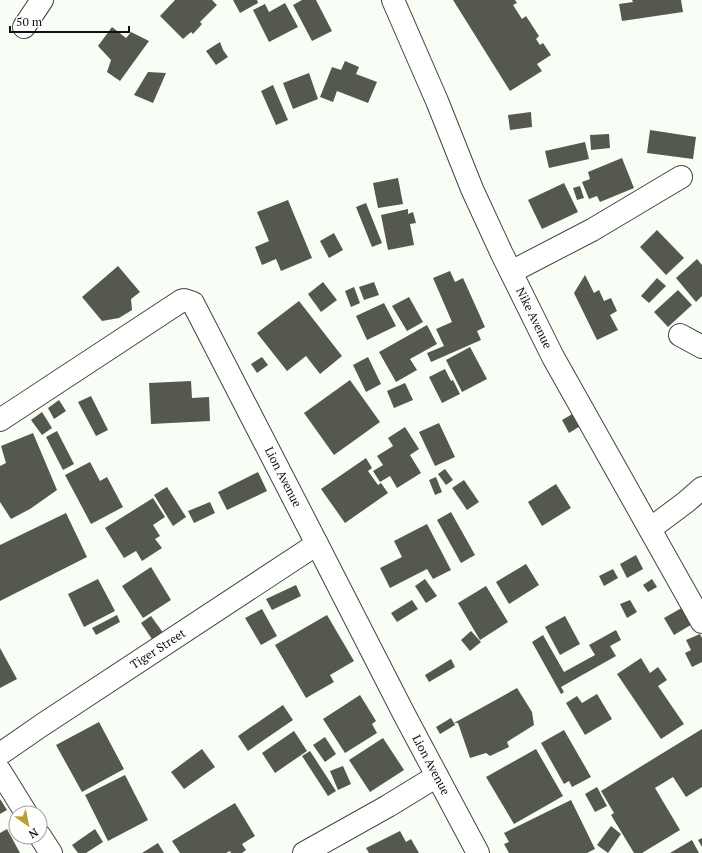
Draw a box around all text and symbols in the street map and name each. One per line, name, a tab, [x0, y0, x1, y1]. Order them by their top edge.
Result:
scale bar	[10, 8, 129, 34]
text: 50 m	[16, 14, 43, 29]
street label: Nike Avenue	[513, 285, 556, 351]
street label: Lion Avenue	[262, 444, 305, 510]
street label: Tiger Street	[127, 625, 189, 672]
street label: Lion Avenue	[409, 732, 454, 797]
north arrow	[8, 805, 48, 845]
text: N	[26, 825, 41, 842]

